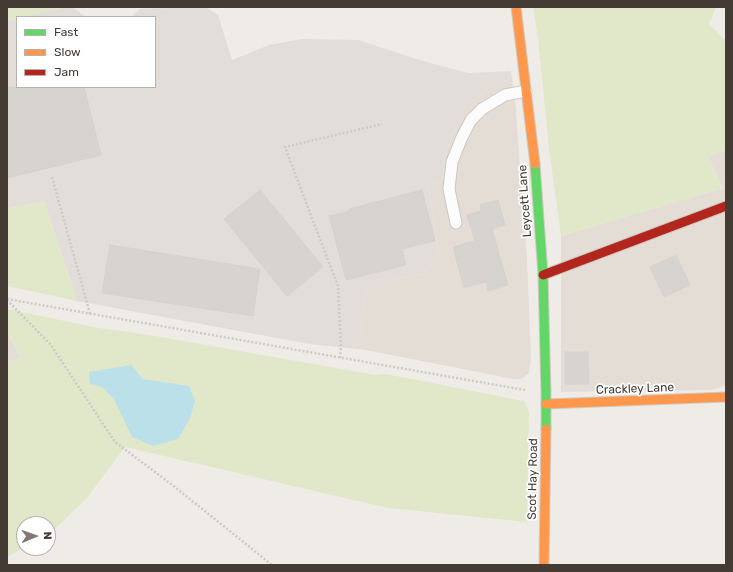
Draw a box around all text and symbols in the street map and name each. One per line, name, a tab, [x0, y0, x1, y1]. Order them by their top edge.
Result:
legend	[16, 16, 156, 88]
text: Fast	[54, 25, 78, 39]
text: Slow	[54, 45, 81, 59]
text: Jam	[54, 65, 79, 79]
street label: Leycett Lane	[515, 164, 535, 238]
street label: Crackley Lane	[596, 380, 674, 398]
street label: Scot Hay Road	[525, 438, 541, 520]
north arrow	[16, 516, 56, 556]
text: N	[41, 531, 54, 540]

